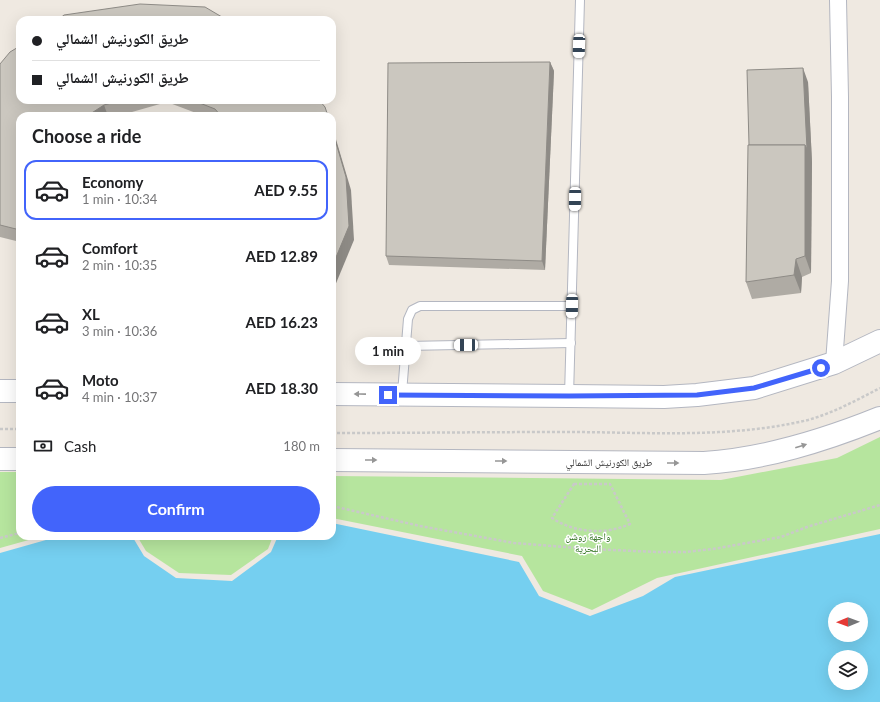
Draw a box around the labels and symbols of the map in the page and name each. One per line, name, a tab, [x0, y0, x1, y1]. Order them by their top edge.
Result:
car	[573, 34, 585, 58]
car	[569, 187, 581, 211]
car	[566, 294, 578, 318]
callout: 1 min	[355, 337, 421, 365]
car	[454, 339, 478, 351]
route start	[812, 359, 830, 377]
route end	[379, 386, 397, 404]
one-way arrow	[354, 391, 366, 398]
one-way arrow	[796, 443, 808, 449]
street label: طريق الكورنيش الشمالي	[566, 456, 653, 471]
one-way arrow	[365, 457, 378, 463]
one-way arrow	[495, 458, 508, 464]
one-way arrow	[667, 460, 680, 466]
park label: واجهة روشن البحرية	[565, 530, 611, 554]
north arrow	[828, 602, 868, 642]

